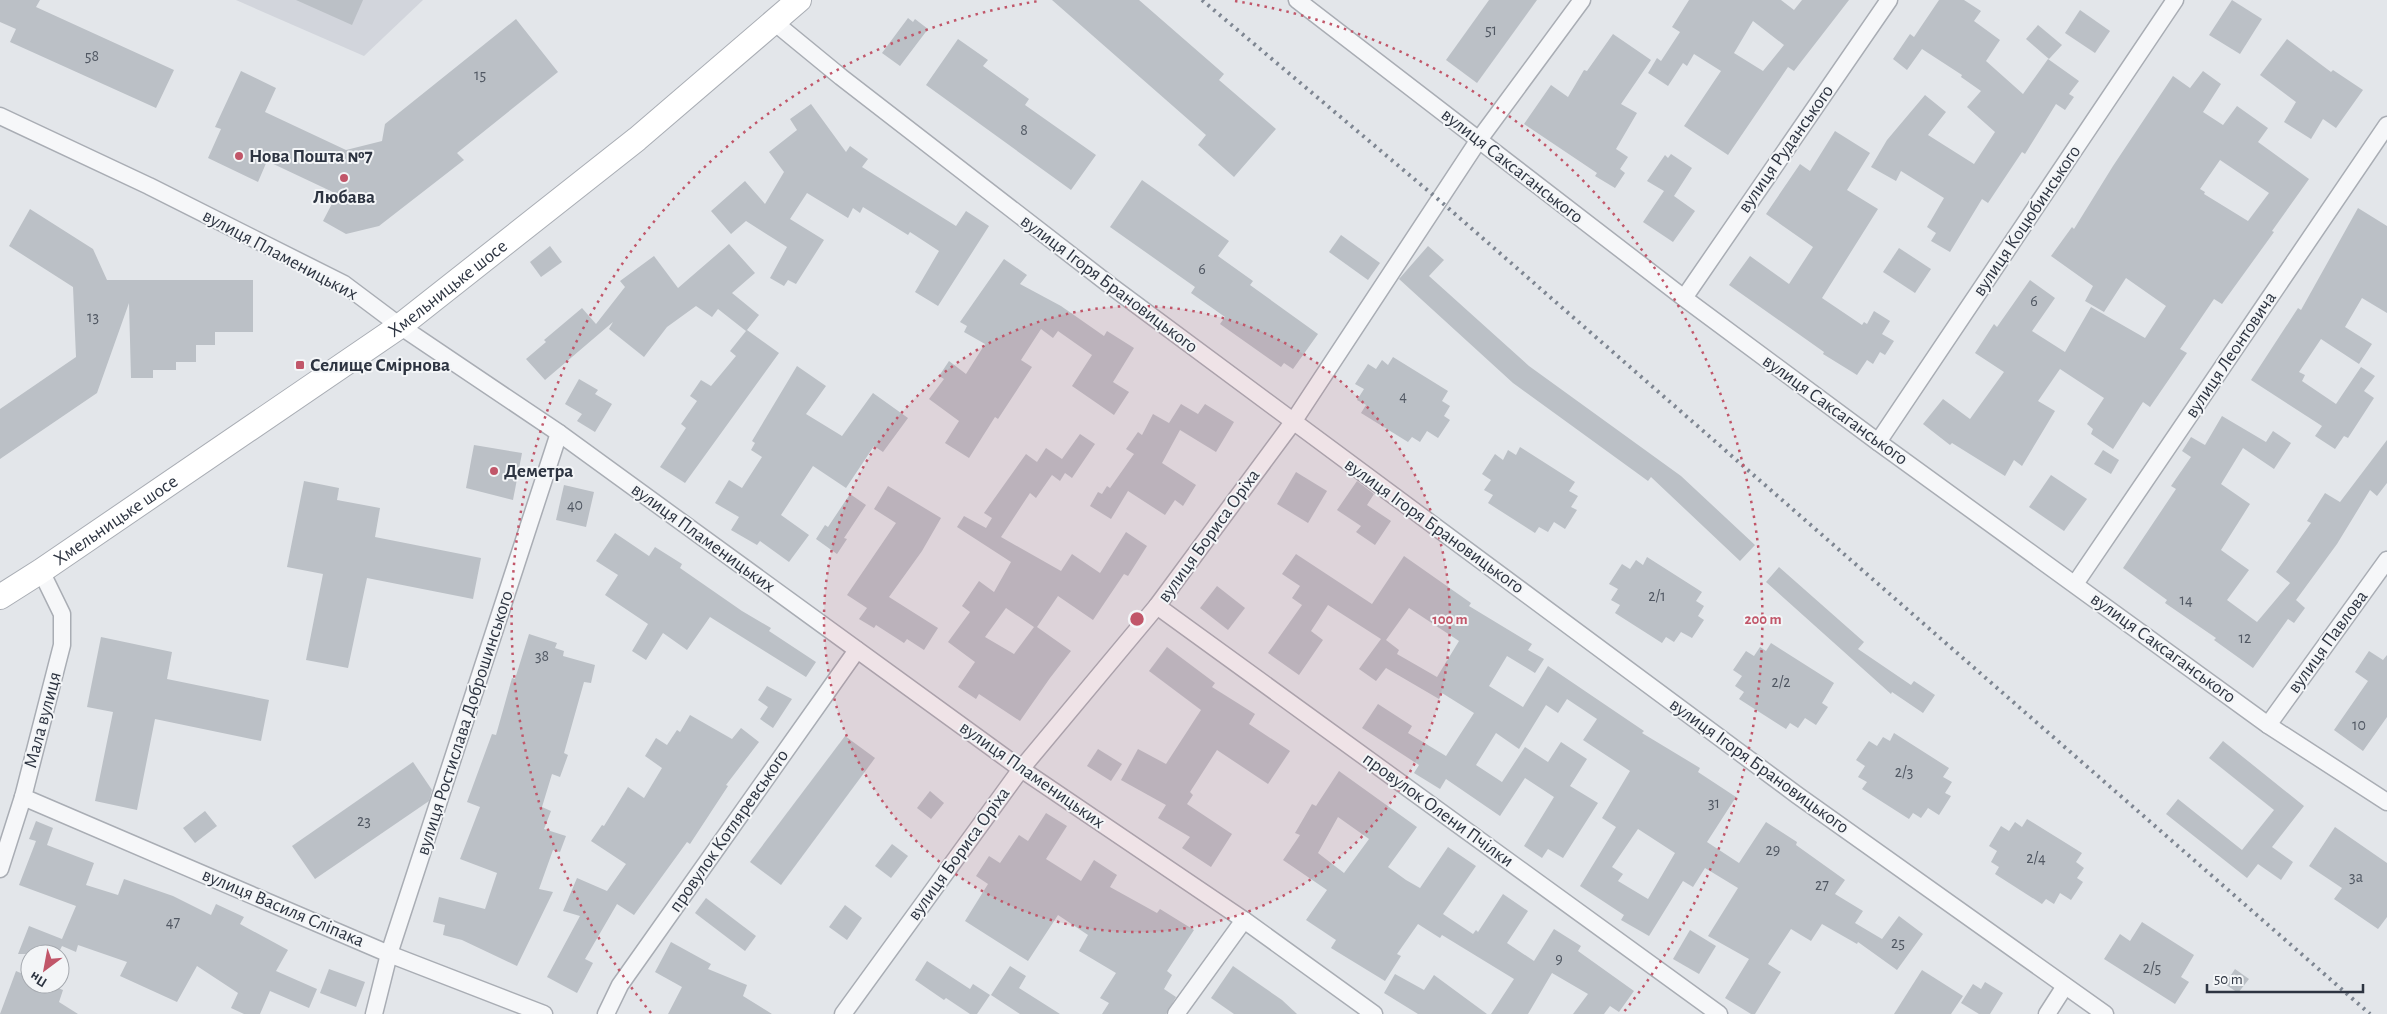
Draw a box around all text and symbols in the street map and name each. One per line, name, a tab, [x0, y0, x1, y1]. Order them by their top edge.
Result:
house number: 51	[1485, 22, 1497, 38]
house number: 58	[85, 48, 99, 64]
house number: 15	[474, 67, 486, 83]
street label: вулиця Руданського	[1735, 82, 1837, 216]
street label: вулиця Саксаганського	[1438, 105, 1586, 227]
house number: 8	[1020, 122, 1028, 138]
street label: вулиця Коцюбинського	[1970, 142, 2084, 300]
place label: Нова Пошта №7	[249, 147, 373, 166]
marker: Нова Пошта №7	[233, 150, 245, 162]
marker: Любава	[338, 172, 350, 184]
place label: Любава	[313, 188, 375, 207]
street label: вулиця Пламеницьких	[199, 206, 361, 304]
street label: вулиця Ігоря Брановицького	[1017, 211, 1201, 357]
street label: Хмельницьке шосе	[385, 236, 511, 341]
house number: 6	[1198, 261, 1206, 277]
street label: вулиця Леонтовича	[2182, 288, 2280, 421]
house number: 6	[2030, 293, 2038, 309]
house number: 13	[87, 309, 99, 325]
street label: вулиця Саксаганського	[1759, 351, 1911, 469]
place label: Селище Смірнова	[310, 356, 450, 375]
marker: Селище Смірнова	[294, 359, 306, 371]
house number: 4	[1399, 388, 1407, 404]
street label: вулиця Ігоря Брановицького	[1341, 455, 1527, 597]
place label: Деметра	[504, 462, 573, 481]
marker: Деметра	[488, 465, 500, 477]
street label: вулиця Бориса Оріха	[1154, 466, 1264, 606]
street label: Хмельницьке шосе	[50, 471, 181, 569]
street label: вулиця Пламеницьких	[628, 480, 778, 596]
house number: 40	[567, 497, 583, 513]
street label: вулиця Павлова	[2284, 587, 2372, 697]
street label: вулиця Ростислава Доброшинського	[413, 588, 517, 858]
house number: 2/1	[1648, 588, 1666, 604]
street label: вулиця Саксаганського	[2087, 589, 2239, 707]
house number: 14	[2179, 592, 2193, 608]
centre of rings	[1128, 610, 1146, 628]
text: 100 m	[1432, 612, 1468, 627]
text: 200 m	[1744, 612, 1782, 627]
house number: 12	[2239, 630, 2251, 646]
house number: 38	[535, 648, 549, 664]
street label: Мала вулиця	[21, 670, 65, 770]
house number: 2/2	[1771, 674, 1791, 690]
street label: вулиця Ігоря Брановицького	[1666, 695, 1852, 837]
house number: 10	[2352, 717, 2366, 733]
street label: вулиця Пламеницьких	[956, 718, 1108, 832]
street label: провулок Котляревського	[666, 746, 792, 916]
street label: провулок Олени Пчілки	[1359, 749, 1517, 871]
house number: 2/3	[1895, 764, 1913, 780]
street label: вулиця Бориса Оріха	[904, 784, 1014, 924]
house number: 31	[1708, 795, 1720, 811]
house number: 23	[357, 813, 371, 829]
house number: 29	[1766, 842, 1780, 858]
house number: 2/4	[2026, 850, 2046, 866]
street label: вулиця Василя Сліпака	[199, 865, 367, 951]
house number: 3а	[2349, 869, 2363, 885]
house number: 27	[1815, 877, 1829, 893]
house number: 47	[166, 914, 181, 930]
house number: 25	[1891, 935, 1905, 951]
north arrow	[20, 944, 70, 994]
house number: 9	[1555, 951, 1563, 967]
house number: 2/5	[2143, 960, 2161, 976]
scale bar	[2207, 962, 2363, 994]
text: Пн	[28, 969, 50, 990]
text: 50 m	[2214, 972, 2243, 987]

